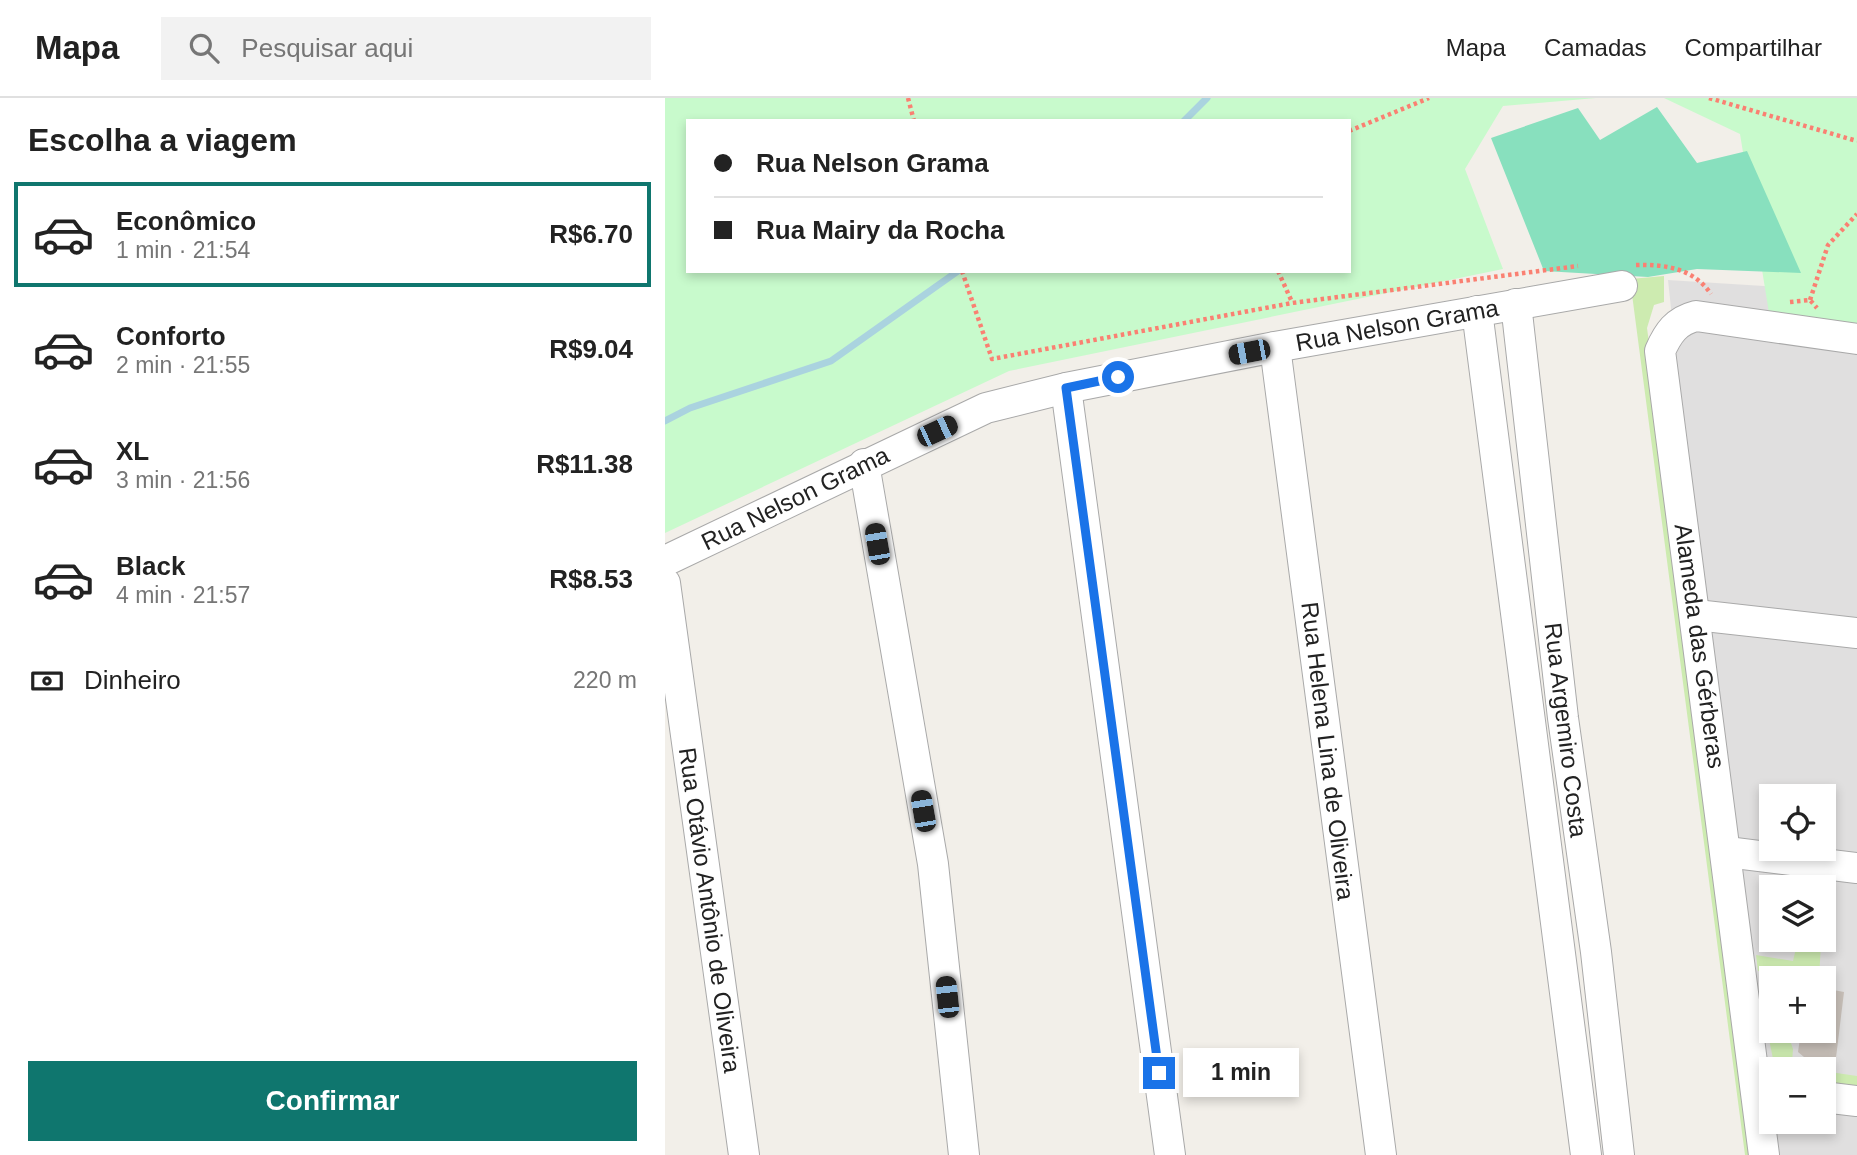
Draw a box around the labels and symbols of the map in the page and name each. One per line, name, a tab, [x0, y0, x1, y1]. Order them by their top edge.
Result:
street label: Rua Nelson Grama	[1294, 294, 1501, 356]
car	[1227, 338, 1272, 366]
route start	[1102, 361, 1134, 393]
car	[914, 413, 961, 449]
street label: Rua Nelson Grama	[697, 441, 894, 555]
car	[864, 521, 891, 567]
street label: Alameda das Gérberas	[1669, 522, 1731, 770]
street label: Rua Helena Lina de Oliveira	[1296, 600, 1360, 902]
street label: Rua Argemiro Costa	[1539, 621, 1593, 840]
street label: Rua Otávio Antônio de Oliveira	[674, 746, 746, 1075]
car	[910, 788, 937, 834]
car	[935, 975, 960, 1019]
callout: 1 min	[1183, 1048, 1299, 1098]
route end	[1143, 1057, 1175, 1089]

